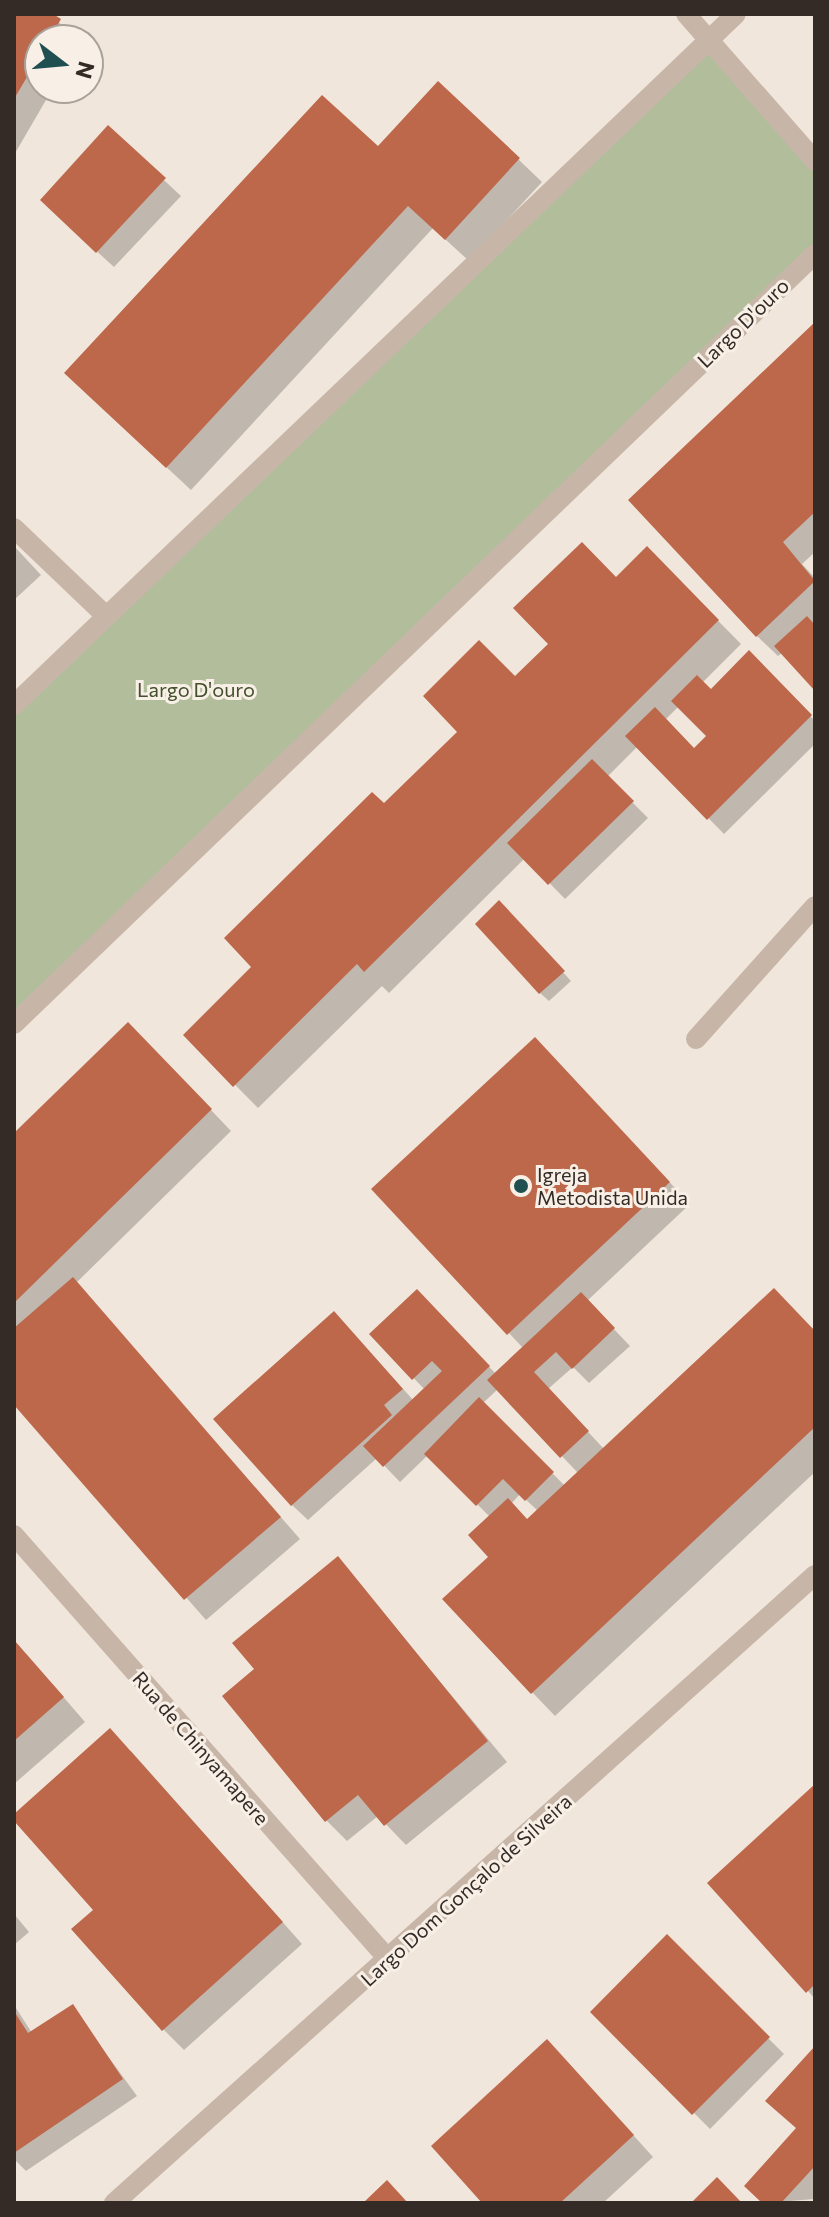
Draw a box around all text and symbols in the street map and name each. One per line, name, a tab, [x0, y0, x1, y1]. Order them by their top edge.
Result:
north arrow	[24, 24, 104, 104]
text: N	[70, 59, 101, 82]
street label: Largo D'ouro	[692, 273, 794, 373]
park label: Largo D'ouro	[137, 677, 255, 701]
place label: Igreja Metodista Unida	[537, 1162, 688, 1209]
marker: Igreja Metodista Unida	[512, 1177, 530, 1195]
street label: Rua de Chinyamapere	[128, 1666, 274, 1830]
street label: Largo Dom Gonçalo de Silveira	[356, 1789, 576, 1991]

